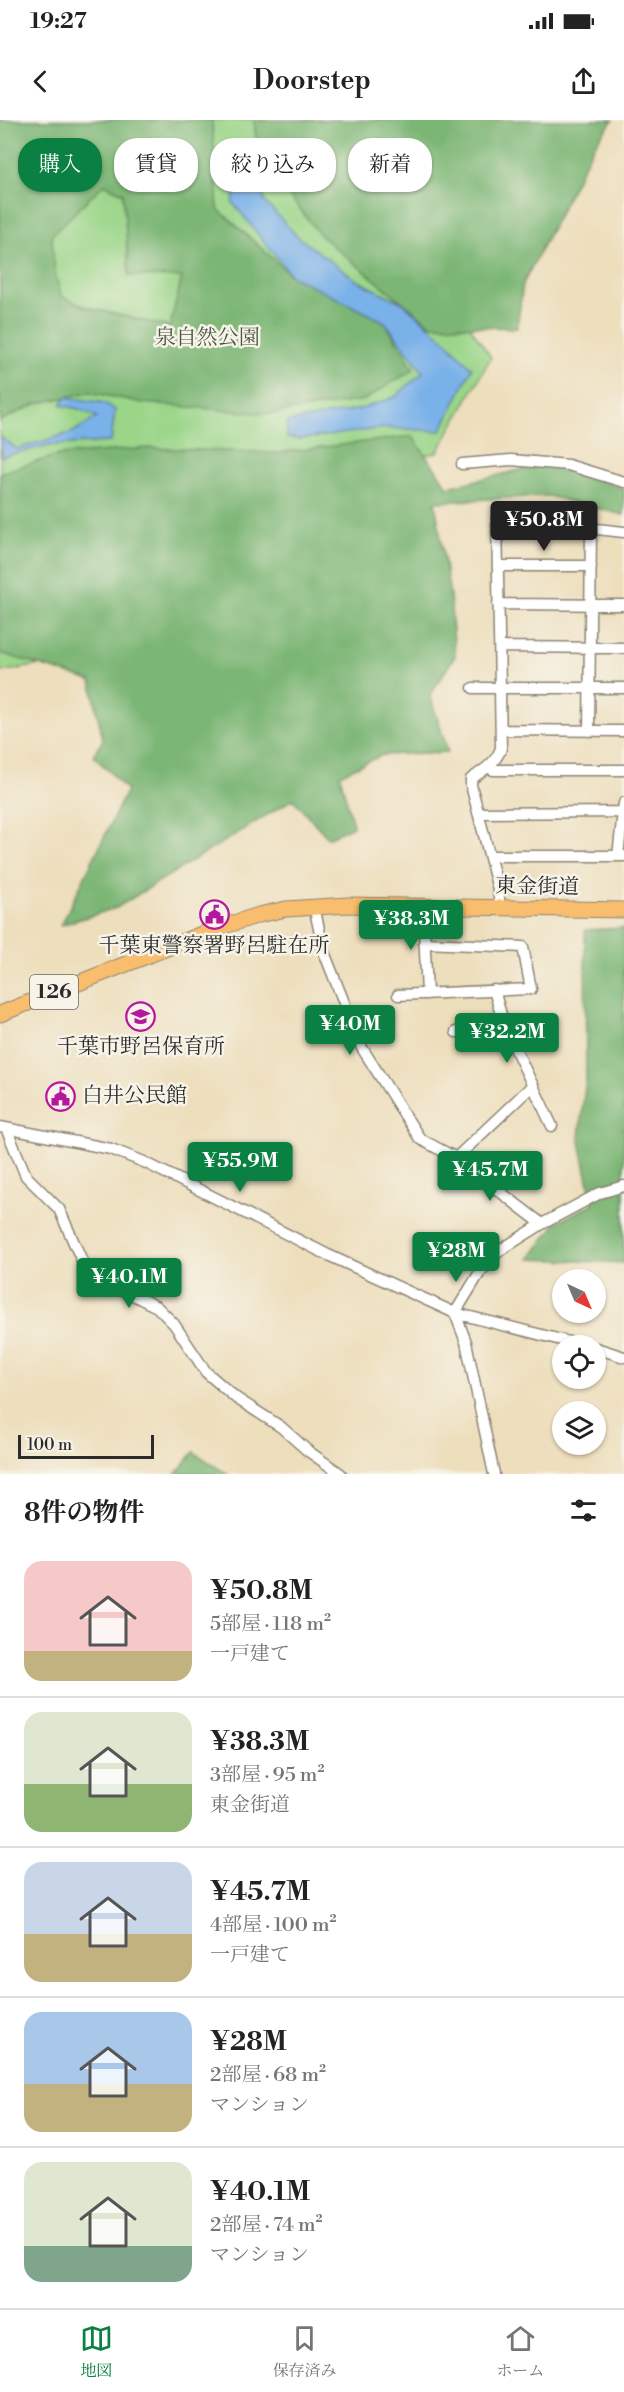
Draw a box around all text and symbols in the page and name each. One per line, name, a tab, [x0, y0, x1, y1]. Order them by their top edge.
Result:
text: 19:27	[30, 8, 87, 35]
text: Doorstep	[253, 64, 371, 98]
icon: back	[24, 65, 57, 98]
icon: share	[567, 65, 600, 98]
chip: 購入	[18, 138, 102, 192]
chip: 賃貸	[114, 138, 198, 192]
chip: 絞り込み	[210, 138, 336, 192]
chip: 新着	[348, 138, 432, 192]
park label: 泉自然公園	[155, 325, 260, 351]
pin: ¥50.8M	[495, 501, 593, 552]
text: ¥50.8M	[504, 508, 584, 533]
street label: 東金街道	[495, 873, 579, 901]
public building icon: 千葉東警察署野呂駐在所	[198, 899, 230, 931]
pin: ¥38.3M	[362, 900, 460, 951]
text: ¥38.3M	[373, 907, 449, 932]
place label: 千葉東警察署野呂駐在所	[99, 933, 330, 959]
road number: 126	[30, 975, 78, 1009]
school or university icon: 千葉市野呂保育所	[125, 1000, 157, 1032]
pin: ¥40M	[314, 1005, 386, 1056]
text: ¥40M	[319, 1012, 381, 1037]
pin: ¥32.2M	[458, 1013, 556, 1064]
text: ¥32.2M	[469, 1020, 545, 1045]
place label: 千葉市野呂保育所	[57, 1034, 225, 1060]
public building icon: 白井公民館	[45, 1080, 77, 1112]
place label: 白井公民館	[82, 1083, 187, 1109]
pin: ¥55.9M	[191, 1142, 289, 1193]
text: ¥55.9M	[202, 1149, 278, 1174]
pin: ¥45.7M	[441, 1151, 539, 1202]
text: ¥45.7M	[452, 1158, 528, 1183]
pin: ¥28M	[420, 1232, 492, 1283]
text: ¥28M	[426, 1239, 486, 1264]
pin: ¥40.1M	[80, 1258, 178, 1309]
text: ¥40.1M	[90, 1265, 168, 1290]
north arrow	[552, 1269, 606, 1323]
map controls	[552, 1269, 606, 1455]
button: locate	[552, 1335, 606, 1389]
button: layers	[552, 1401, 606, 1455]
scale bar	[18, 1432, 154, 1460]
text: 100 m	[27, 1435, 72, 1455]
icon: filters	[567, 1494, 600, 1527]
text: 8件の物件	[24, 1497, 145, 1529]
text: ¥50.8M	[210, 1575, 313, 1607]
icon: home	[72, 1585, 144, 1657]
text: 5部屋 · 118 m²	[210, 1612, 331, 1637]
text: 一戸建て	[210, 1642, 290, 1667]
text: ¥38.3M	[210, 1726, 309, 1758]
icon: home	[72, 1736, 144, 1808]
text: 3部屋 · 95 m²	[210, 1763, 324, 1788]
text: 東金街道	[210, 1793, 290, 1818]
text: ¥45.7M	[210, 1876, 310, 1908]
icon: home	[72, 1886, 144, 1958]
text: 4部屋 · 100 m²	[210, 1913, 337, 1938]
text: 一戸建て	[210, 1943, 290, 1968]
text: ¥28M	[210, 2026, 287, 2058]
icon: home	[72, 2036, 144, 2108]
text: 2部屋 · 68 m²	[210, 2063, 326, 2088]
text: マンション	[210, 2093, 309, 2118]
text: ¥40.1M	[210, 2176, 310, 2208]
icon: home	[72, 2186, 144, 2258]
text: 2部屋 · 74 m²	[210, 2213, 322, 2238]
text: マンション	[210, 2243, 309, 2268]
tab: 地図	[80, 2322, 113, 2381]
tab: 保存済み	[272, 2322, 337, 2381]
tab: ホーム	[496, 2322, 544, 2381]

